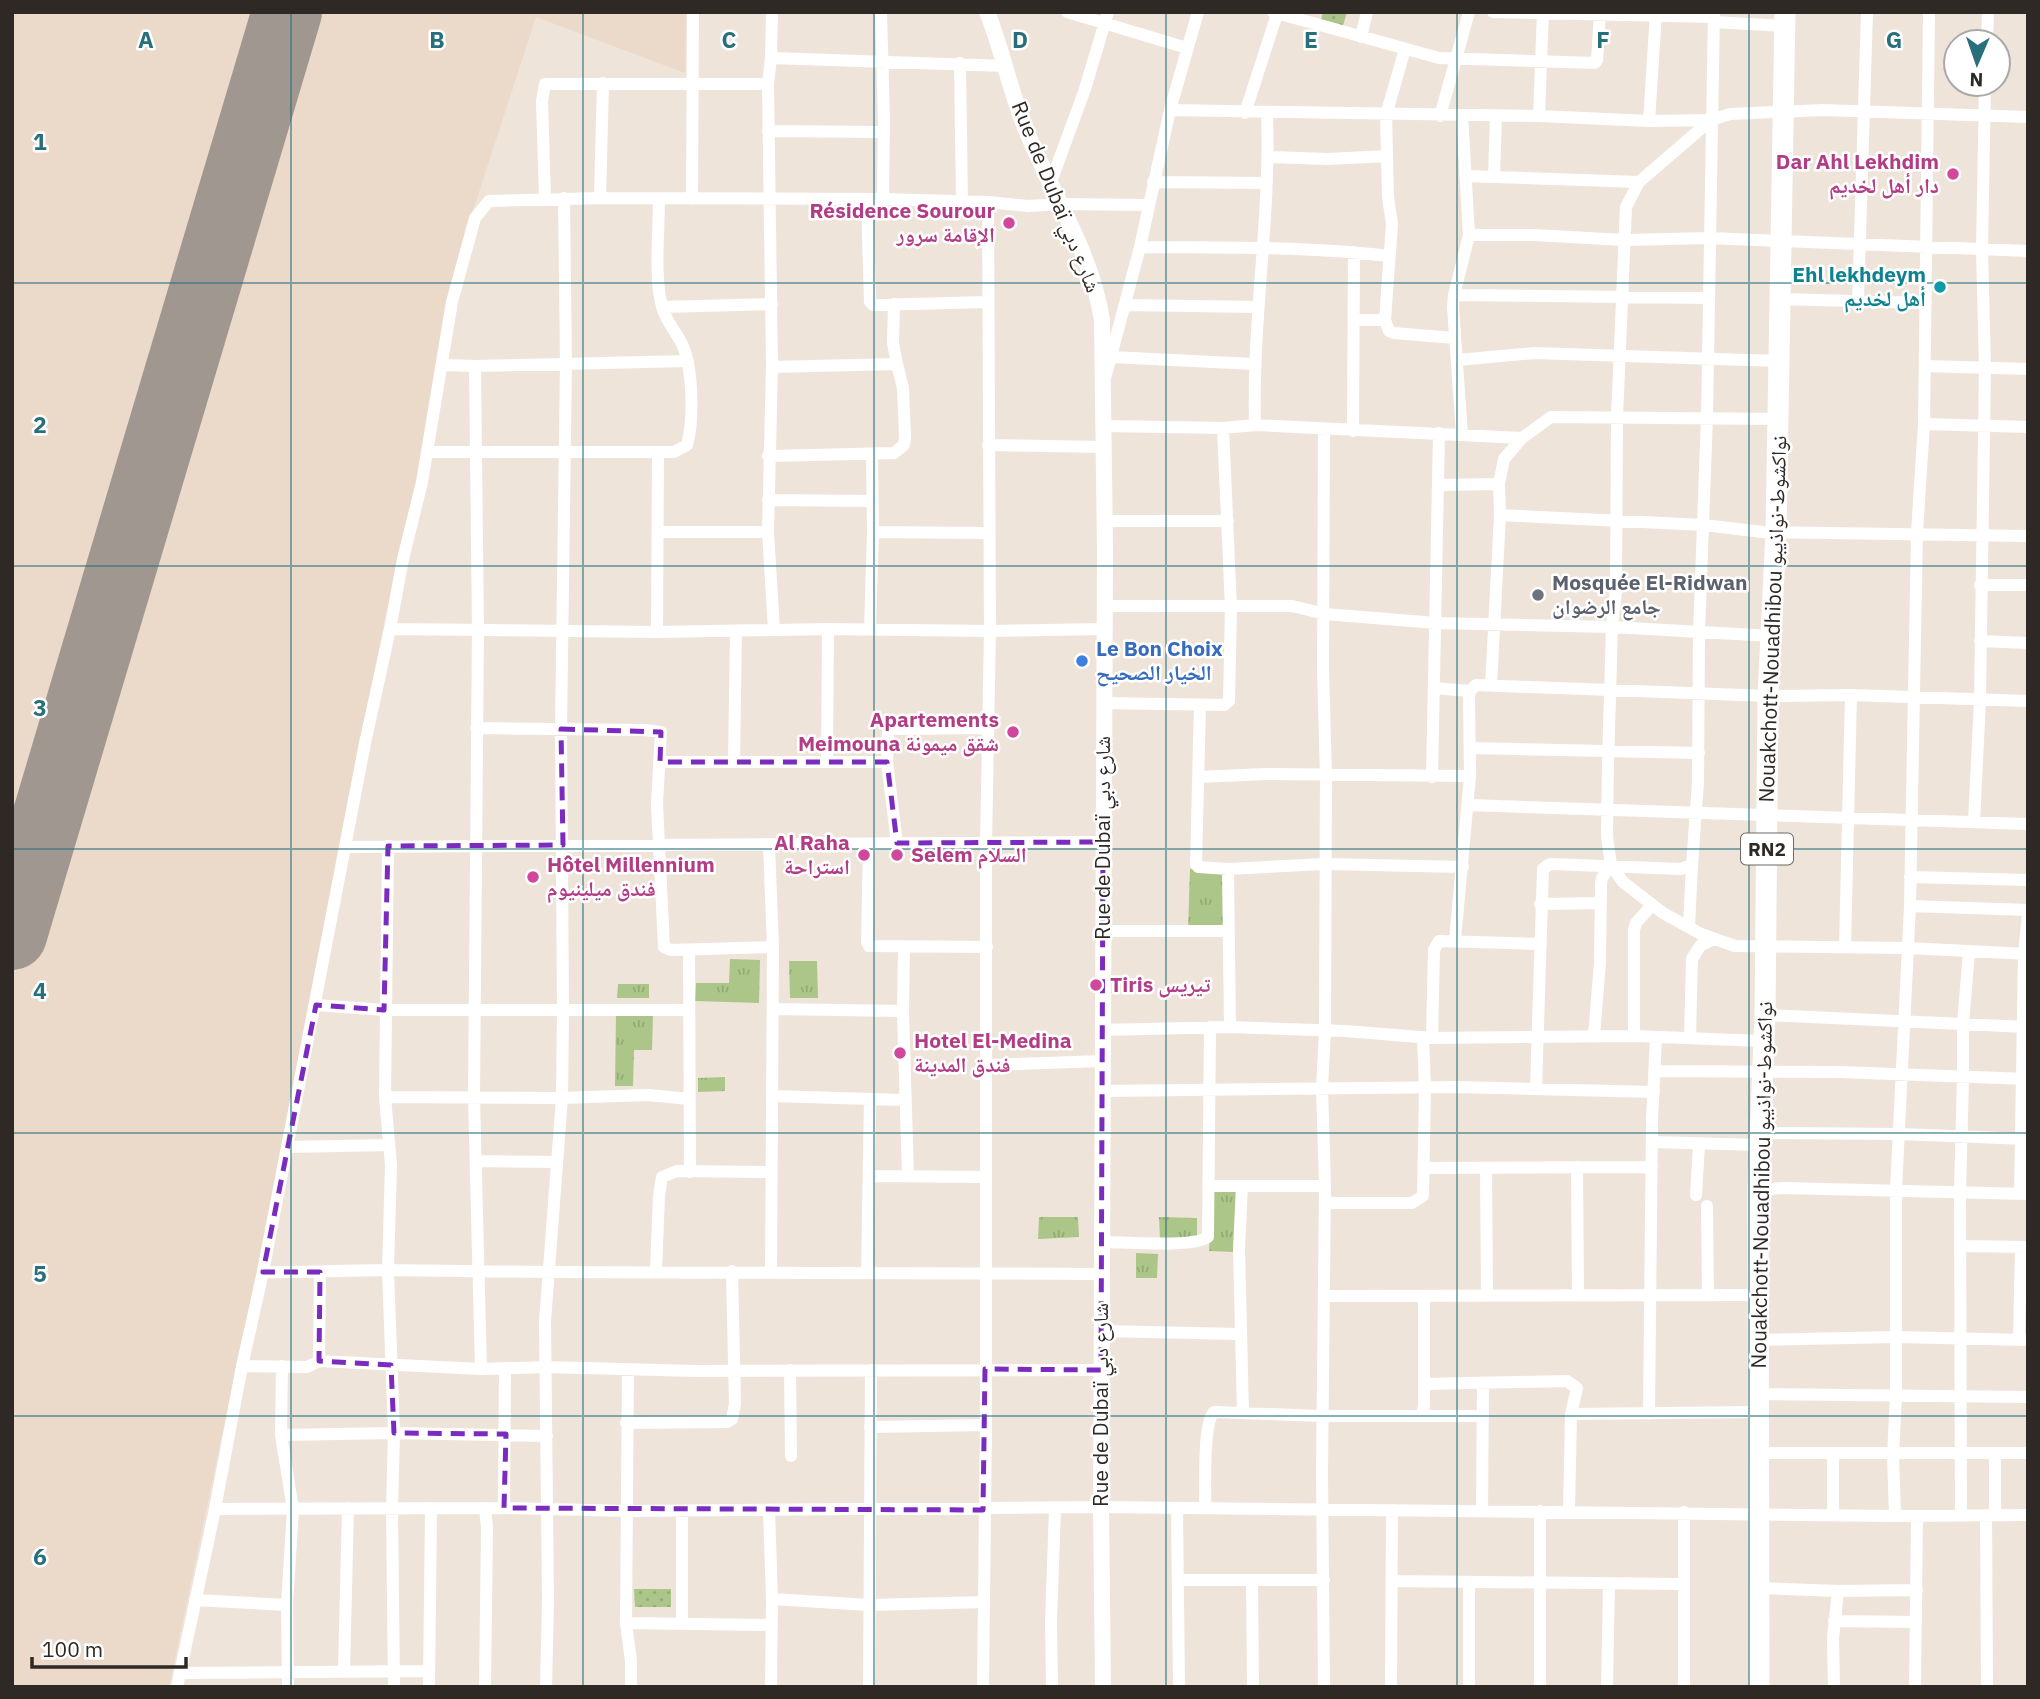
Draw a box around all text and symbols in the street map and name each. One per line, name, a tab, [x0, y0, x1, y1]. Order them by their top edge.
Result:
text: A	[138, 24, 154, 54]
text: B	[429, 24, 445, 54]
text: C	[722, 24, 737, 54]
text: D	[1012, 24, 1028, 54]
text: E	[1304, 24, 1318, 54]
text: F	[1596, 24, 1610, 54]
text: G	[1886, 24, 1902, 54]
north arrow	[1942, 28, 2012, 98]
text: N	[1969, 68, 1984, 92]
street label: Rue de Dubaï شارع دبي	[1003, 97, 1108, 298]
text: 1	[33, 126, 47, 156]
place label: Dar Ahl Lekhdim دار أهل لخديم	[1776, 147, 1939, 200]
marker: Dar Ahl Lekhdim دار أهل لخديم	[1945, 166, 1961, 182]
place label: Résidence Sourour الإقامة سرور	[809, 196, 996, 248]
marker: Résidence Sourour الإقامة سرور	[1001, 215, 1017, 231]
place label: Ehl lekhdeym أهل لخديم	[1792, 260, 1926, 313]
marker: Ehl lekhdeym أهل لخديم	[1932, 279, 1948, 295]
text: 2	[33, 409, 47, 439]
street label: Nouakchott-Nouadhibou نواكشوط-نواذيبو	[1752, 435, 1792, 803]
place label: Mosquée El-Ridwan جامع الرضوان	[1552, 568, 1748, 621]
marker: Mosquée El-Ridwan جامع الرضوان	[1530, 587, 1546, 603]
place label: Le Bon Choix الخيار الصحيح	[1096, 634, 1223, 687]
marker: Le Bon Choix الخيار الصحيح	[1074, 653, 1090, 669]
text: 3	[33, 692, 47, 722]
place label: Apartements Meimouna شقق ميمونة	[798, 705, 999, 757]
marker: Apartements Meimouna شقق ميمونة	[1005, 724, 1021, 740]
street label: Rue de Dubaï شارع دبي	[1088, 736, 1119, 940]
place label: Al Raha استراحة	[774, 828, 850, 880]
road number: RN2	[1741, 834, 1793, 864]
place label: Selem السلام	[911, 840, 1027, 869]
marker: Al Raha استراحة	[856, 847, 872, 863]
marker: Selem السلام	[889, 847, 905, 863]
place label: Hôtel Millennium فندق ميلينيوم	[547, 850, 715, 903]
marker: Hôtel Millennium فندق ميلينيوم	[525, 869, 541, 885]
place label: Tiris تيريس	[1110, 970, 1211, 998]
text: 4	[33, 975, 47, 1005]
marker: Tiris تيريس	[1088, 977, 1104, 993]
street label: Nouakchott-Nouadhibou نواكشوط-نواذيبو	[1744, 1001, 1778, 1369]
place label: Hotel El-Medina فندق المدينة	[914, 1026, 1072, 1078]
marker: Hotel El-Medina فندق المدينة	[892, 1045, 908, 1061]
text: 5	[33, 1258, 47, 1288]
street label: Rue de Dubaï شارع دبي	[1086, 1303, 1117, 1507]
text: 6	[33, 1541, 47, 1571]
scale bar	[32, 1626, 186, 1670]
text: 100 m	[42, 1635, 103, 1663]

